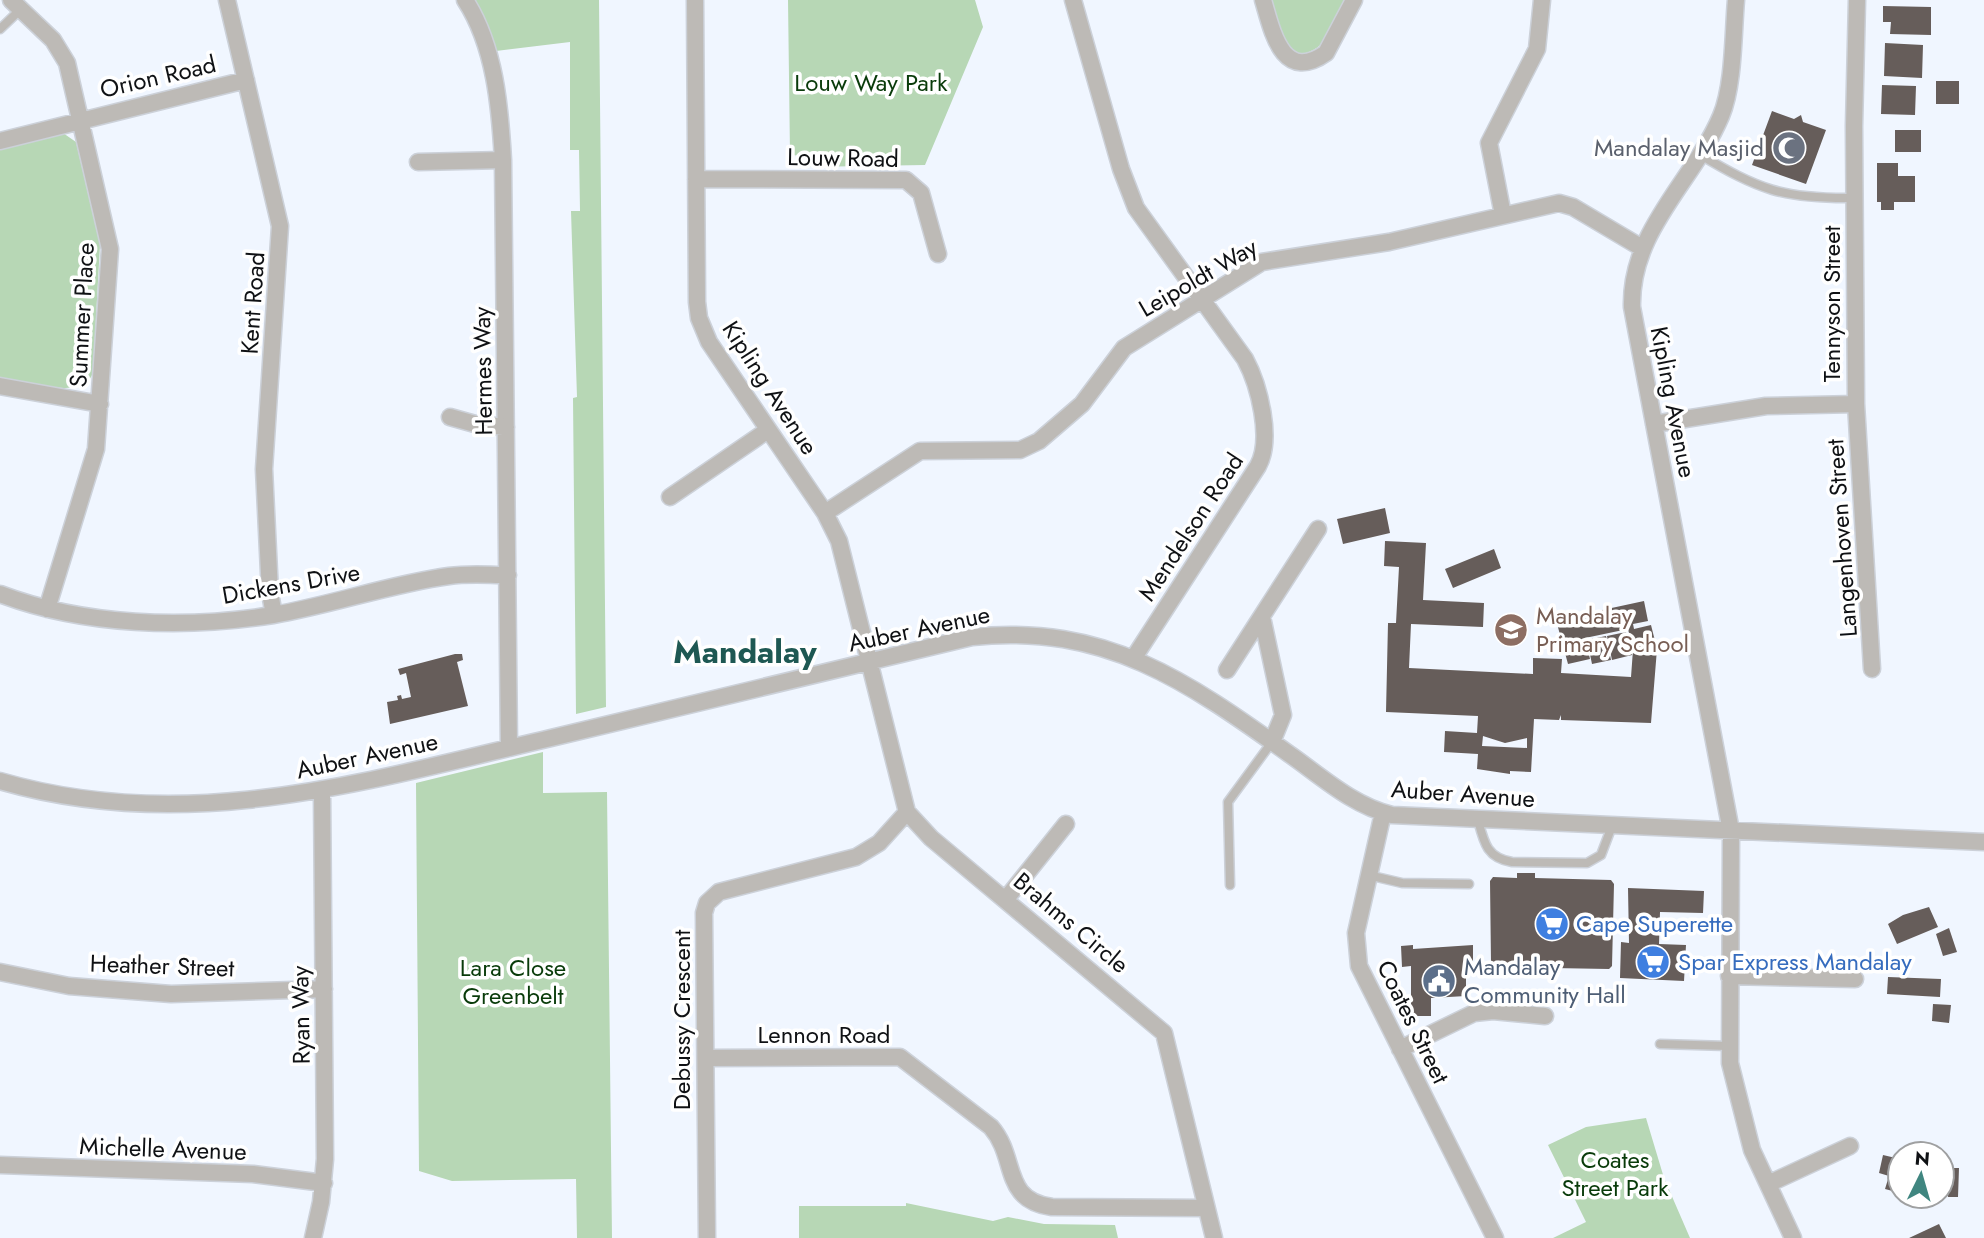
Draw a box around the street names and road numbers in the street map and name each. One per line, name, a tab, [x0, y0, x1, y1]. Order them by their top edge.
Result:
street label: Orion Road	[96, 46, 219, 107]
street label: Louw Road	[787, 139, 899, 176]
street label: Tennyson Street	[1814, 225, 1849, 382]
street label: Leipoldt Way	[1132, 229, 1264, 326]
street label: Summer Place	[60, 242, 103, 388]
street label: Kent Road	[231, 251, 274, 355]
street label: Hermes Way	[464, 306, 501, 436]
street label: Kipling Avenue	[714, 314, 827, 462]
street label: Kipling Avenue	[1642, 323, 1705, 481]
street label: Langenhoven Street	[1817, 438, 1866, 638]
street label: Mendelson Road	[1130, 446, 1252, 608]
street label: Dickens Drive	[219, 554, 363, 613]
street label: Auber Avenue	[845, 596, 993, 661]
street label: Auber Avenue	[293, 723, 441, 788]
street label: Auber Avenue	[1390, 771, 1536, 816]
street label: Brahms Circle	[1006, 864, 1137, 981]
street label: Debussy Crescent	[664, 930, 699, 1110]
street label: Heather Street	[89, 945, 235, 986]
street label: Coates Street	[1368, 954, 1459, 1090]
street label: Ryan Way	[282, 965, 319, 1065]
street label: Lennon Road	[757, 1017, 891, 1052]
street label: Michelle Avenue	[79, 1128, 247, 1169]

